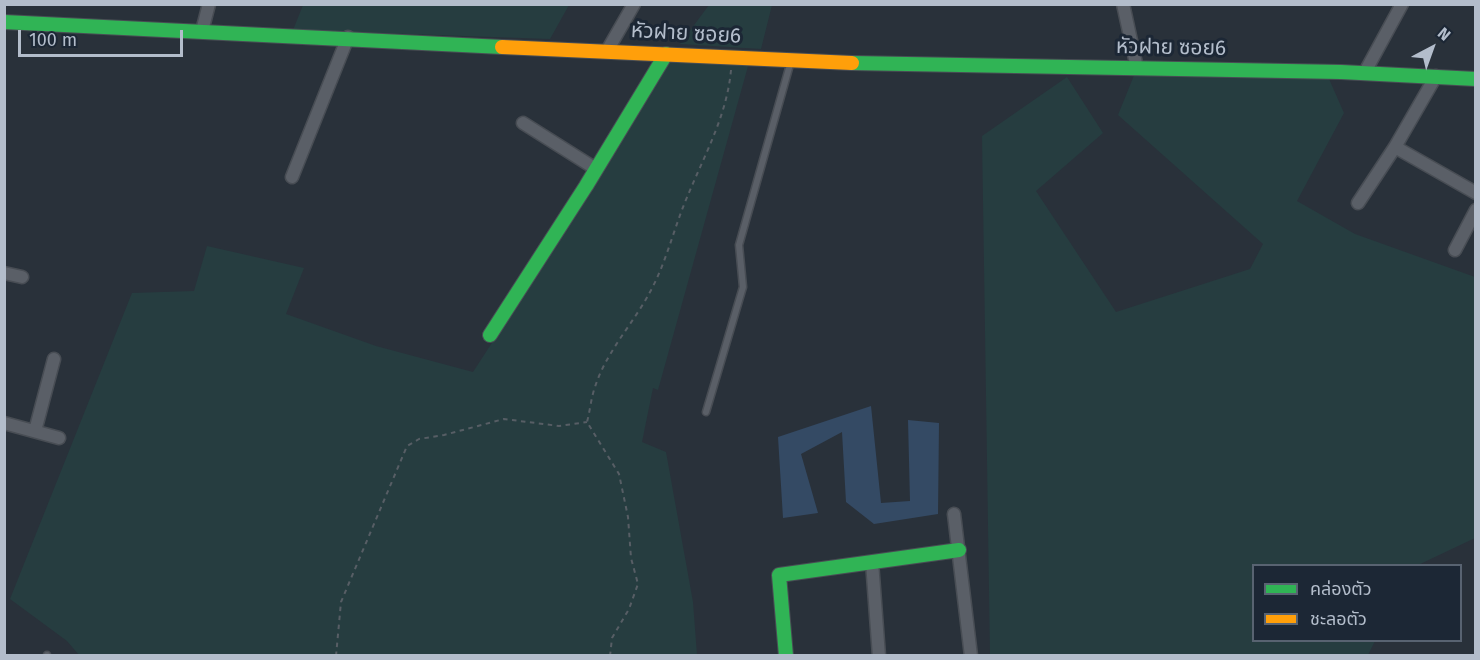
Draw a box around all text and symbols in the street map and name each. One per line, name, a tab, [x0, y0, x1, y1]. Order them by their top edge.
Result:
scale bar	[21, 18, 186, 56]
north arrow	[1402, 18, 1462, 78]
street label: หัวฝาย ซอย6	[630, 19, 742, 49]
text: N	[1434, 23, 1454, 45]
text: 100 m	[29, 29, 77, 51]
street label: หัวฝาย ซอย6	[1116, 34, 1226, 62]
legend	[1252, 564, 1462, 642]
text: คล่องตัว	[1310, 578, 1372, 600]
text: ชะลอตัว	[1310, 608, 1367, 630]

